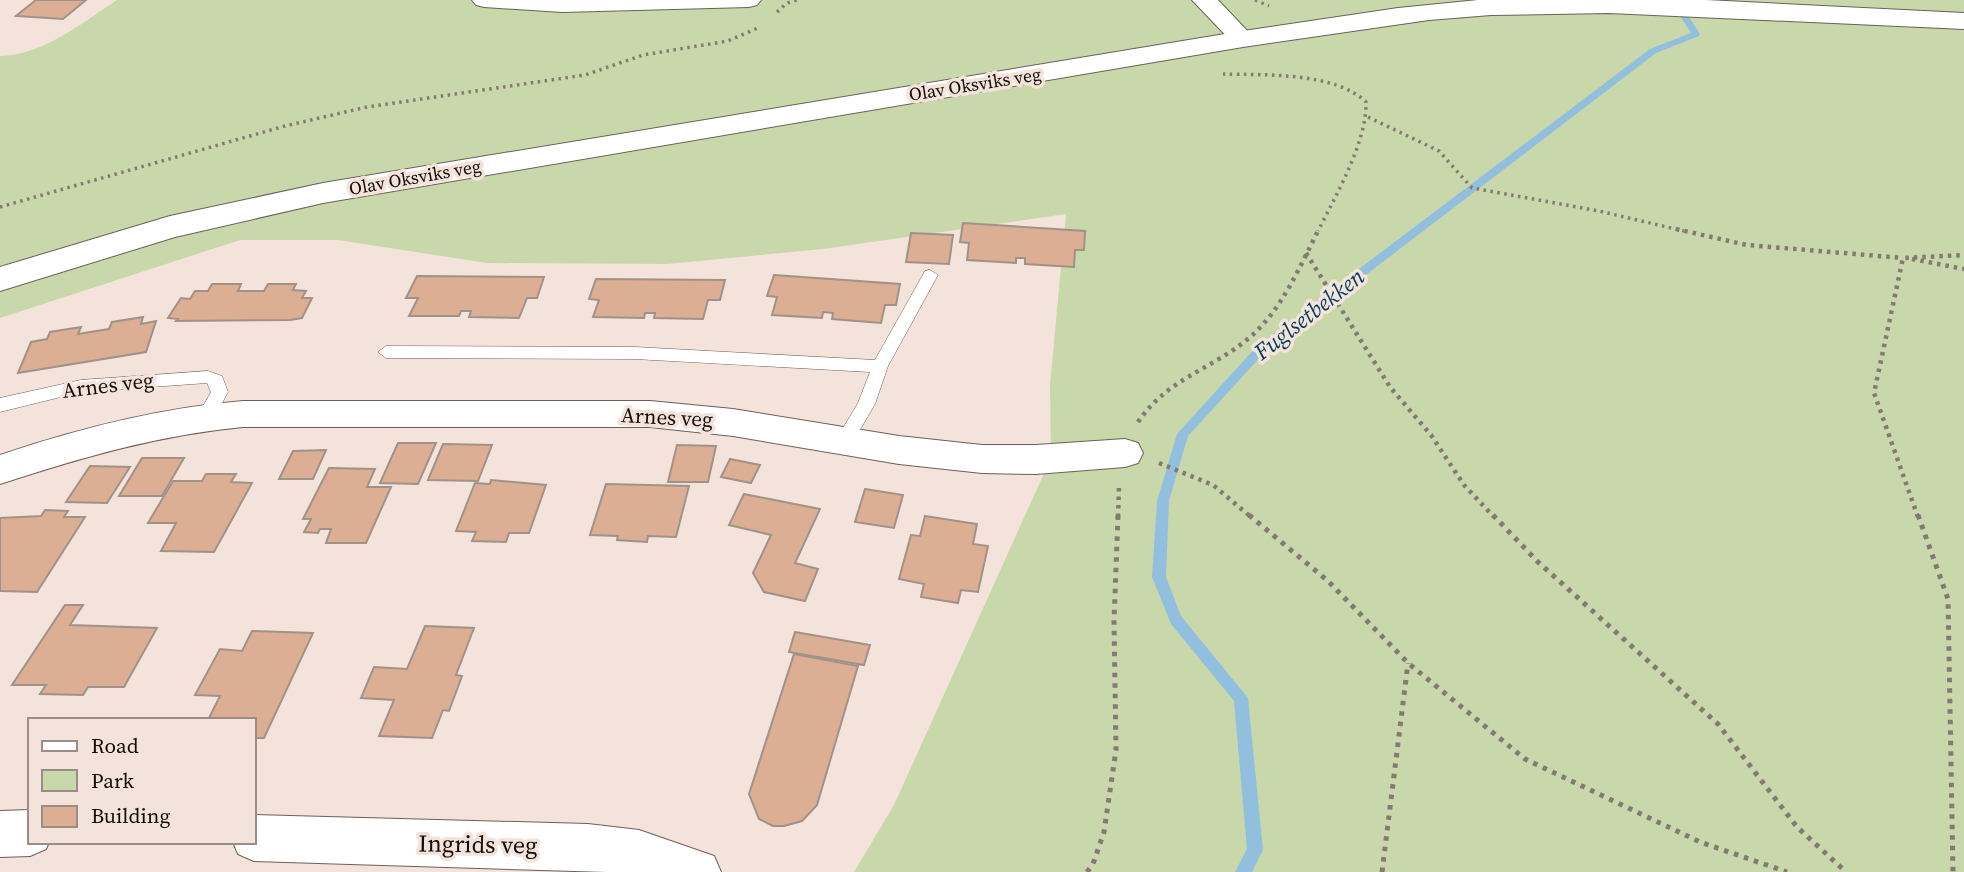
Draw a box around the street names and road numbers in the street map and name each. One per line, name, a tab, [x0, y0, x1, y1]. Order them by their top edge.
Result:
street label: Olav Oksviks veg	[907, 61, 1043, 107]
street label: Olav Oksviks veg	[347, 153, 483, 201]
street label: Arnes veg	[61, 365, 156, 405]
street label: Arnes veg	[620, 400, 714, 434]
street label: Ingrids veg	[418, 826, 538, 862]

